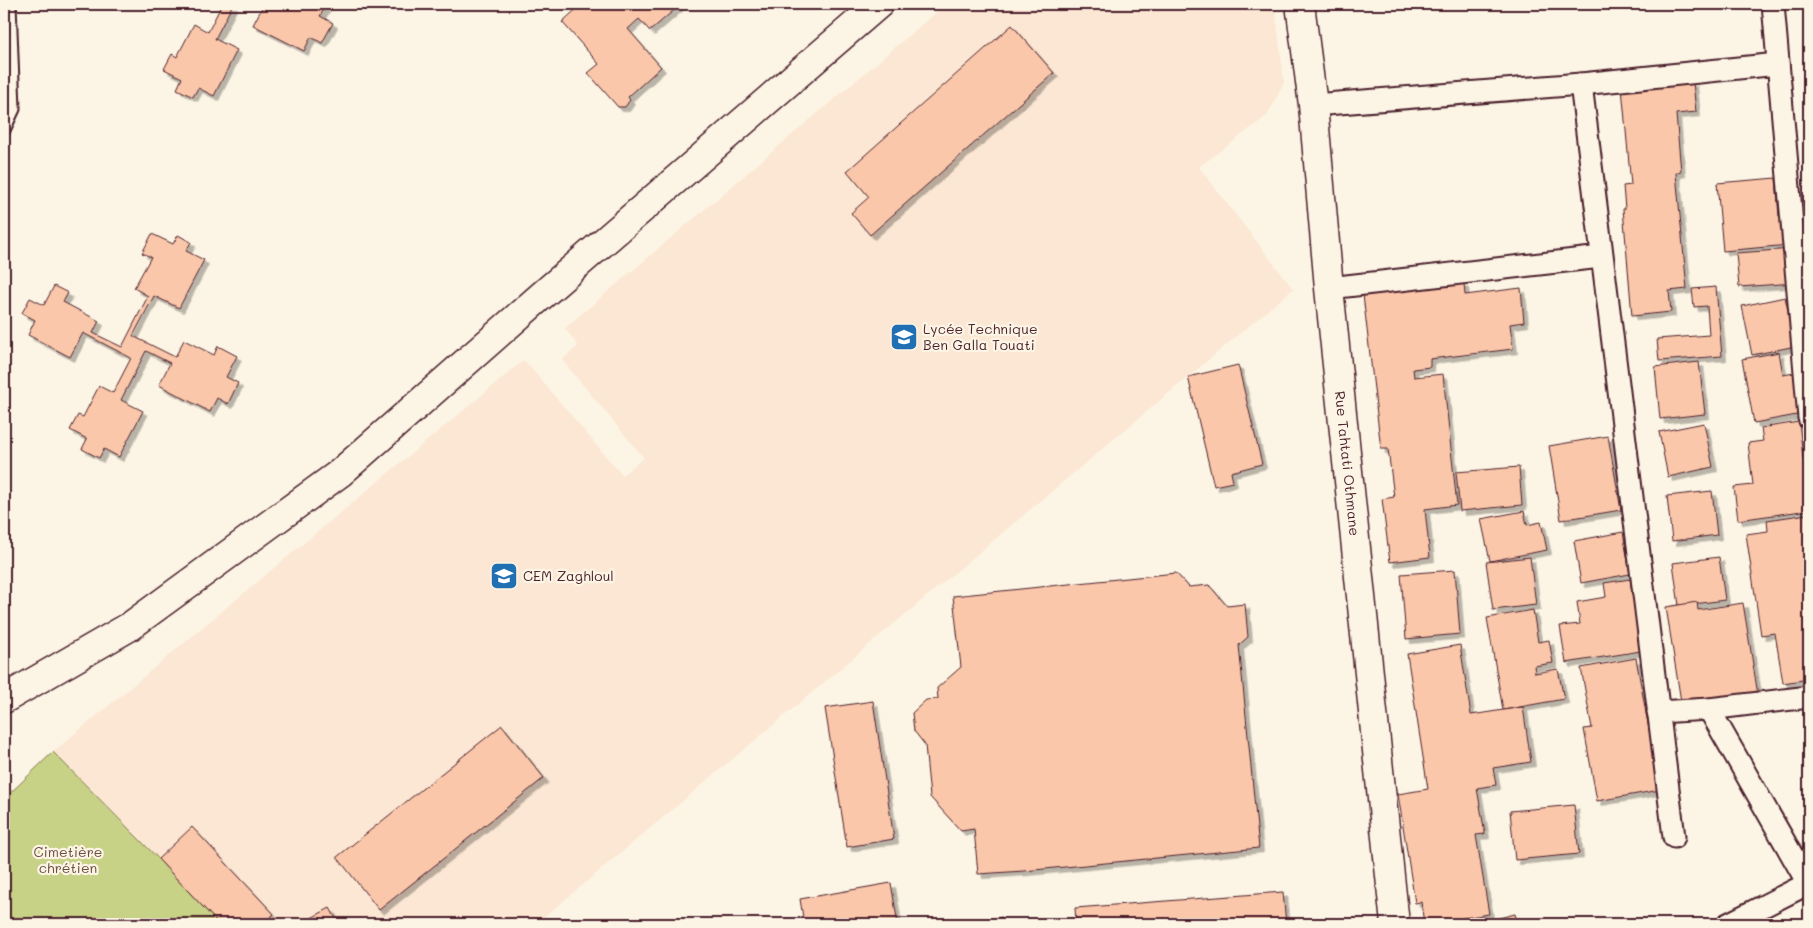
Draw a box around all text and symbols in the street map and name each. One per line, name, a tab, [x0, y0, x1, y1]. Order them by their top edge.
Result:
place label: Lycée Technique Ben Galla Touati	[923, 319, 1038, 354]
school or university icon: Lycée Technique Ben Galla Touati	[889, 322, 919, 352]
street label: Rue Tahtati Othmane	[1331, 390, 1365, 537]
school or university icon: CEM Zaghloul	[489, 561, 519, 591]
place label: CEM Zaghloul	[523, 566, 614, 585]
park label: Cimetière chrétien	[34, 842, 102, 877]

